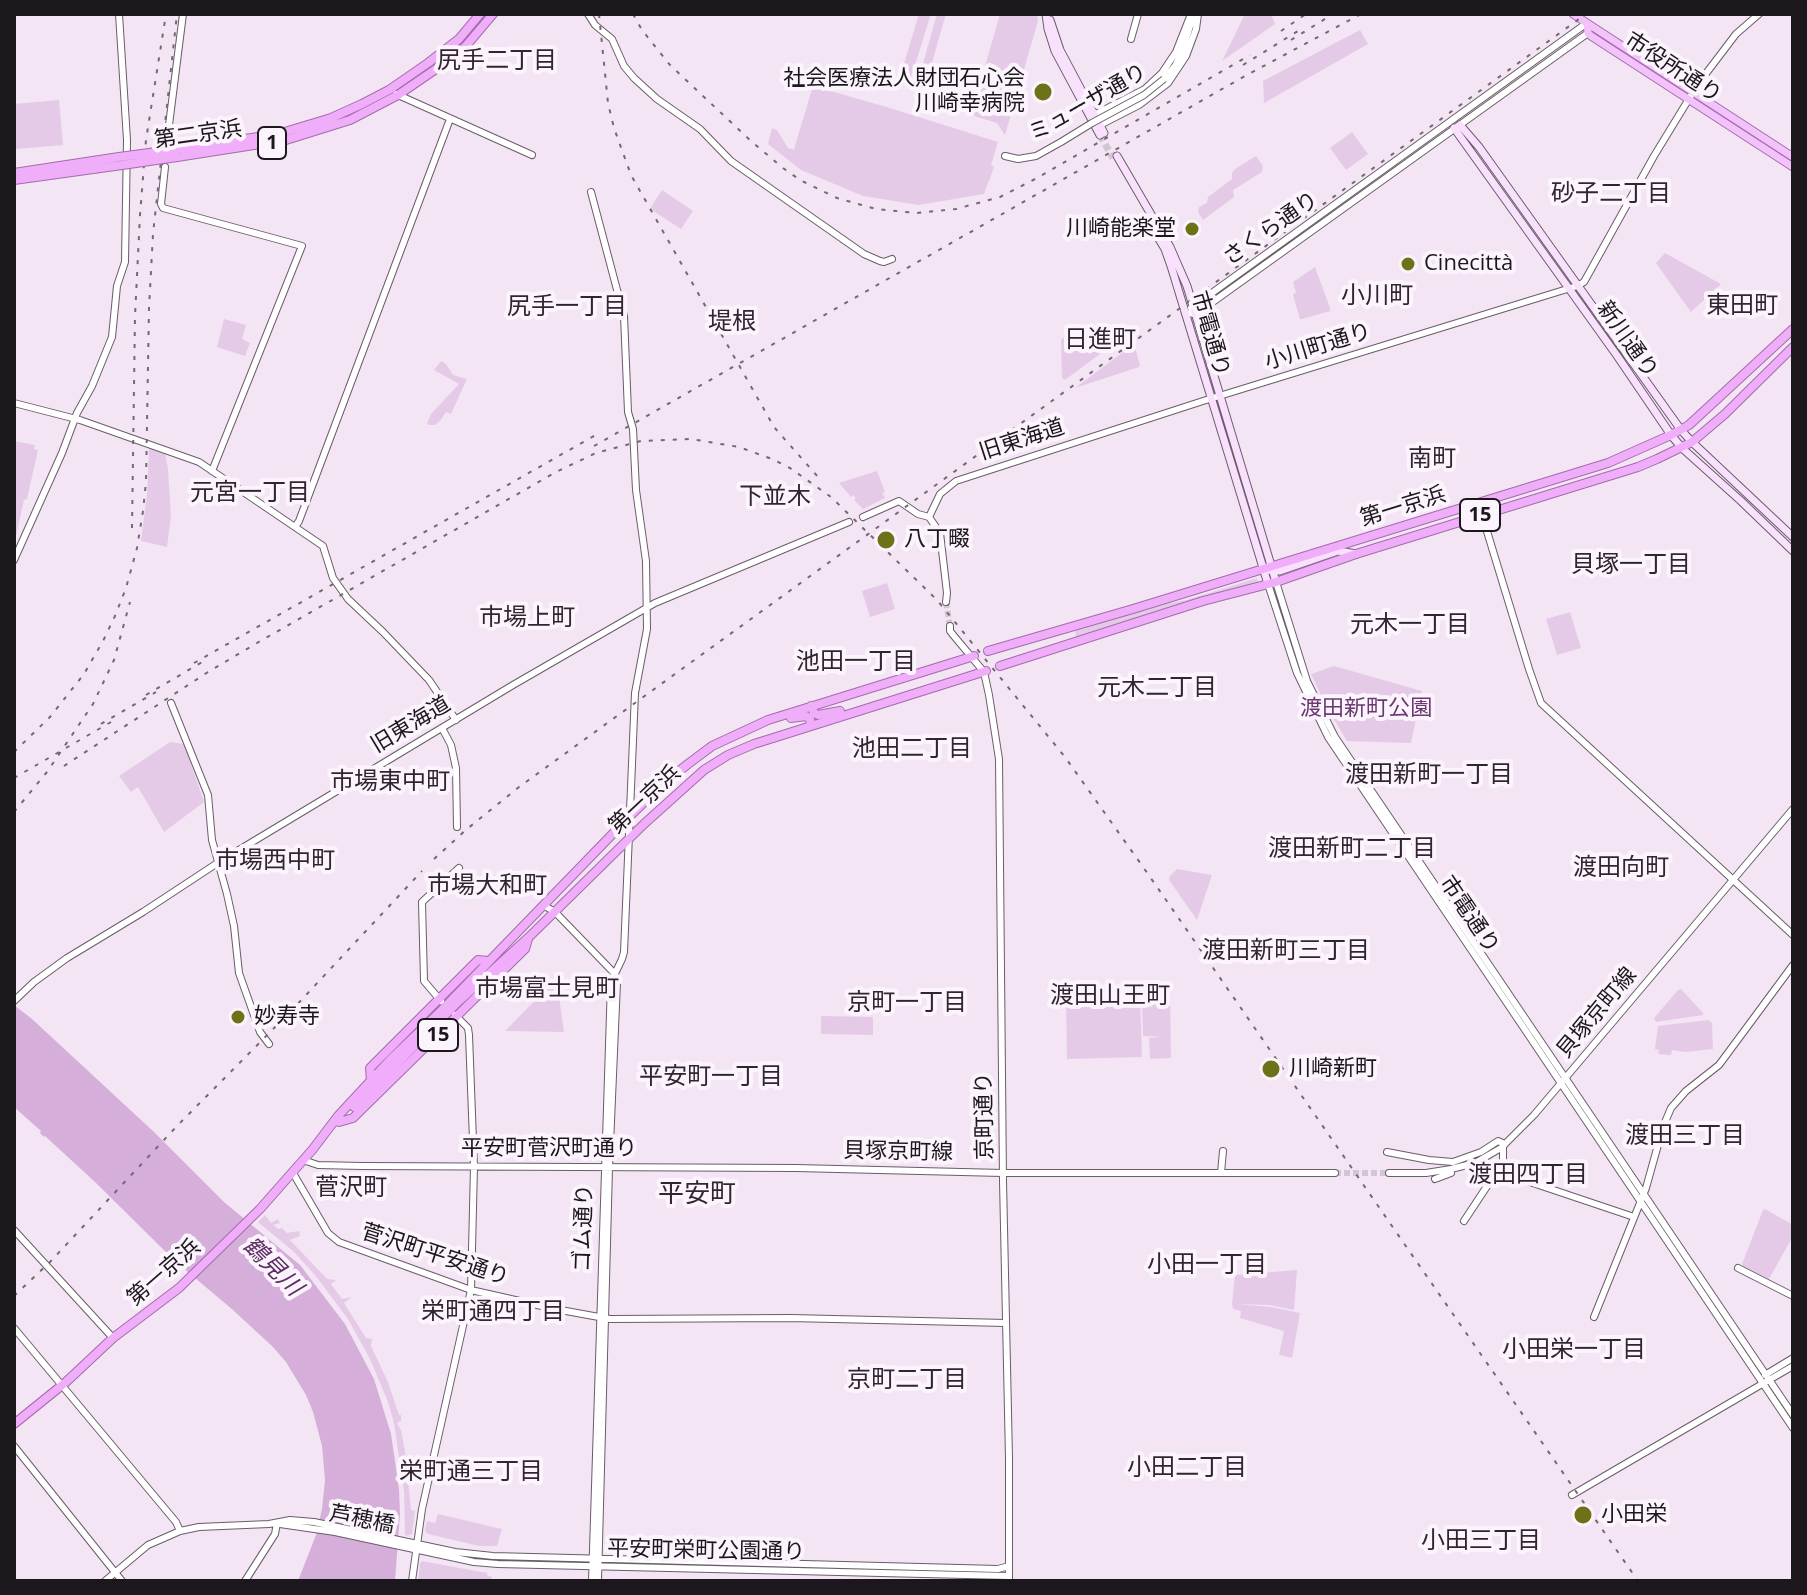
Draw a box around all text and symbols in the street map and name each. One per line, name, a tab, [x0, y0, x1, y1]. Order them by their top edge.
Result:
street label: 市役所通り	[1620, 27, 1726, 109]
district label: 尻手二丁目	[437, 47, 557, 75]
street label: ミューザ通り	[1024, 59, 1152, 147]
place label: 社会医療法人財団石心会 川崎幸病院	[783, 66, 1025, 118]
marker: 社会医療法人財団石心会 川崎幸病院	[1032, 81, 1054, 103]
street label: 第二京浜	[153, 116, 243, 154]
road number: 1	[258, 127, 286, 159]
district label: 砂子二丁目	[1551, 180, 1671, 208]
street label: さくら通り	[1218, 187, 1324, 271]
place label: 川崎能楽堂	[1066, 216, 1176, 242]
marker: 川崎能楽堂	[1183, 220, 1201, 238]
place label: Cinecittà	[1424, 251, 1513, 277]
marker: Cinecittà	[1399, 255, 1417, 273]
district label: 小川町	[1341, 282, 1413, 310]
street label: 市電通り	[1185, 288, 1235, 380]
district label: 東田町	[1706, 292, 1778, 320]
district label: 尻手一丁目	[507, 293, 627, 321]
street label: 新川通り	[1591, 296, 1663, 384]
district label: 堤根	[708, 308, 756, 336]
street label: 小川町通り	[1262, 318, 1374, 376]
district label: 日進町	[1064, 326, 1136, 354]
street label: 旧東海道	[976, 414, 1068, 466]
district label: 南町	[1408, 445, 1456, 473]
district label: 元宮一丁目	[190, 479, 310, 507]
street label: 第一京浜	[1357, 482, 1449, 532]
district label: 下並木	[739, 483, 811, 511]
road number: 15	[1460, 499, 1500, 531]
place label: 八丁畷	[904, 527, 970, 553]
marker: 八丁畷	[875, 529, 897, 551]
district label: 貝塚一丁目	[1571, 551, 1691, 579]
district label: 市場上町	[479, 604, 575, 632]
district label: 元木一丁目	[1350, 611, 1470, 639]
district label: 池田一丁目	[796, 648, 916, 676]
district label: 元木二丁目	[1097, 674, 1217, 702]
street label: 旧東海道	[366, 691, 456, 759]
park label: 渡田新町公園	[1300, 696, 1432, 722]
district label: 池田二丁目	[852, 735, 972, 763]
street label: 第一京浜	[604, 760, 686, 840]
district label: 渡田新町一丁目	[1345, 761, 1513, 789]
district label: 市場東中町	[330, 768, 450, 796]
district label: 渡田新町二丁目	[1268, 835, 1436, 863]
district label: 市場西中町	[215, 847, 335, 875]
district label: 渡田向町	[1573, 854, 1669, 882]
street label: 市電通り	[1433, 871, 1505, 959]
district label: 市場大和町	[427, 872, 547, 900]
district label: 渡田新町三丁目	[1202, 937, 1370, 965]
street label: 貝塚京町線	[1552, 962, 1642, 1064]
district label: 市場富士見町	[475, 975, 619, 1003]
district label: 渡田山王町	[1050, 982, 1170, 1010]
district label: 京町一丁目	[847, 989, 967, 1017]
place label: 妙寿寺	[254, 1004, 320, 1030]
marker: 妙寿寺	[229, 1008, 247, 1026]
road number: 15	[418, 1019, 458, 1051]
place label: 川崎新町	[1289, 1056, 1377, 1082]
marker: 川崎新町	[1260, 1058, 1282, 1080]
district label: 平安町一丁目	[639, 1063, 783, 1091]
street label: 京町通り	[971, 1072, 999, 1160]
district label: 渡田三丁目	[1625, 1122, 1745, 1150]
street label: 平安町菅沢町通り	[461, 1136, 637, 1162]
street label: 貝塚京町線	[843, 1138, 953, 1166]
district label: 渡田四丁目	[1468, 1161, 1588, 1189]
district label: 菅沢町	[315, 1174, 387, 1202]
district label: 平安町	[658, 1179, 736, 1211]
street label: ゴム通り	[569, 1184, 599, 1272]
street label: 菅沢町平安通り	[358, 1219, 512, 1291]
water label: 鶴見川	[236, 1231, 308, 1303]
street label: 第一京浜	[122, 1234, 206, 1312]
district label: 小田一丁目	[1147, 1251, 1267, 1279]
district label: 栄町通四丁目	[421, 1298, 565, 1326]
district label: 小田栄一丁目	[1502, 1336, 1646, 1364]
district label: 京町二丁目	[847, 1366, 967, 1394]
district label: 小田二丁目	[1127, 1454, 1247, 1482]
district label: 栄町通三丁目	[399, 1458, 543, 1486]
street label: 芦穂橋	[327, 1501, 397, 1539]
place label: 小田栄	[1601, 1502, 1667, 1528]
marker: 小田栄	[1572, 1504, 1594, 1526]
district label: 小田三丁目	[1421, 1527, 1541, 1555]
street label: 平安町栄町公園通り	[607, 1536, 805, 1566]

